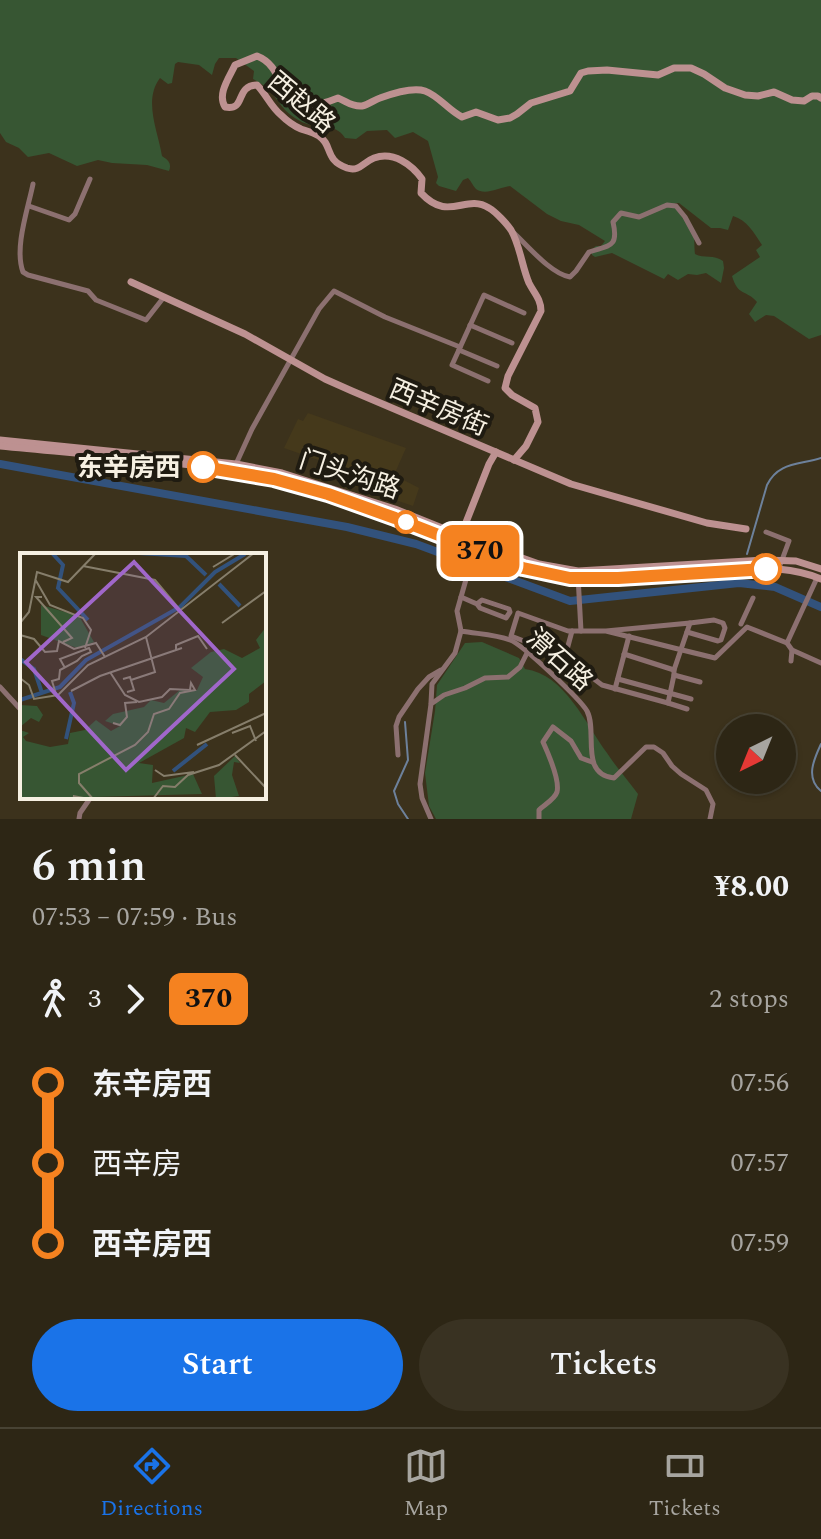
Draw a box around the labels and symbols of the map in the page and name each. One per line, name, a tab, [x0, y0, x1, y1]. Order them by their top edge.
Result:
street label: 西赵路	[259, 62, 344, 143]
street label: 西辛房街	[383, 369, 494, 447]
street label: 门头沟路	[294, 440, 405, 510]
place label: 东辛房西	[77, 448, 181, 488]
marker: 东辛房西	[188, 452, 218, 482]
unlabelled marker	[395, 511, 417, 533]
line badge: 370	[434, 525, 526, 577]
inset map	[20, 553, 266, 799]
unlabelled marker	[751, 554, 781, 584]
street label: 滑石路	[517, 619, 602, 701]
north arrow	[716, 714, 796, 794]

